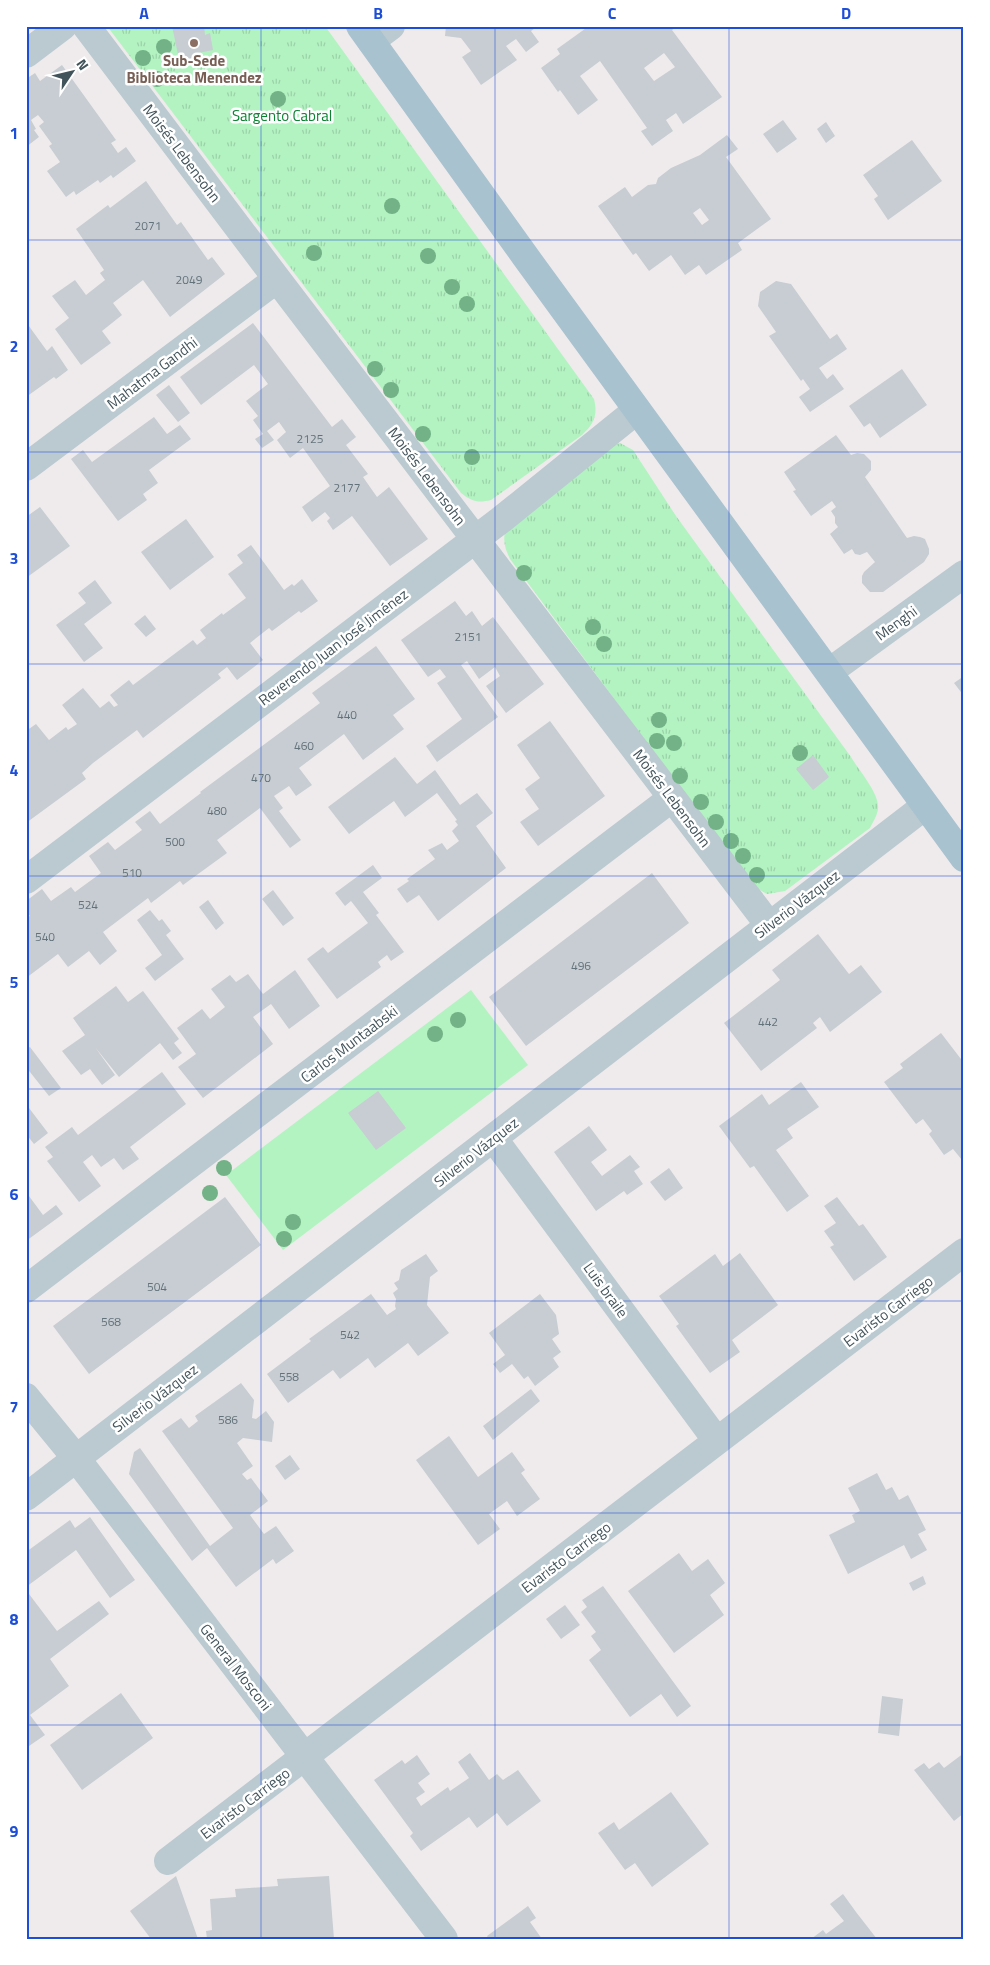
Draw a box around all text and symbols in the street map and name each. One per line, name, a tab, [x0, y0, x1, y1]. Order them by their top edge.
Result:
text: A	[139, 1, 149, 25]
text: B	[373, 1, 383, 25]
text: C	[608, 1, 617, 25]
text: D	[841, 1, 851, 25]
marker: Sub-Sede Biblioteca Menendez	[188, 37, 200, 49]
north arrow	[48, 48, 98, 98]
place label: Sub-Sede Biblioteca Menendez	[126, 49, 262, 89]
text: N	[72, 54, 94, 74]
street label: Moisés Lebensohn	[137, 99, 227, 207]
park label: Sargento Cabral	[232, 104, 332, 127]
text: 1	[10, 121, 18, 145]
house number: 2071	[135, 216, 161, 235]
house number: 2049	[176, 270, 203, 289]
street label: Mahatma Gandhi	[102, 331, 202, 415]
text: 2	[10, 334, 18, 358]
street label: Moisés Lebensohn	[382, 422, 472, 530]
house number: 2125	[297, 429, 324, 448]
house number: 2177	[334, 478, 360, 497]
text: 3	[10, 546, 18, 570]
street label: Reverendo Juan José Jiménez	[253, 583, 413, 711]
street label: Menghi	[870, 600, 922, 646]
house number: 2151	[455, 627, 481, 646]
house number: 440	[337, 705, 357, 724]
house number: 460	[294, 736, 314, 755]
street label: Moisés Lebensohn	[627, 744, 717, 852]
text: 4	[10, 758, 19, 782]
house number: 470	[251, 768, 271, 787]
house number: 480	[207, 801, 227, 820]
house number: 500	[165, 832, 185, 851]
house number: 510	[122, 863, 142, 882]
street label: Silverio Vázquez	[749, 864, 845, 944]
house number: 524	[78, 895, 98, 914]
house number: 540	[35, 927, 55, 946]
house number: 496	[571, 956, 591, 975]
text: 5	[10, 970, 19, 994]
street label: Carlos Muntaabski	[295, 1000, 403, 1088]
house number: 442	[758, 1012, 778, 1031]
street label: Silverio Vázquez	[429, 1111, 523, 1192]
text: 6	[10, 1182, 19, 1206]
street label: Luis braile	[578, 1258, 634, 1322]
street label: Evaristo Carriego	[838, 1270, 938, 1352]
house number: 504	[147, 1277, 167, 1296]
house number: 568	[101, 1312, 121, 1331]
house number: 542	[340, 1325, 360, 1344]
street label: Silverio Vázquez	[107, 1358, 203, 1438]
house number: 558	[279, 1367, 299, 1386]
text: 7	[10, 1395, 18, 1419]
house number: 586	[218, 1410, 238, 1429]
street label: Evaristo Carriego	[516, 1516, 616, 1598]
text: 8	[10, 1607, 19, 1631]
street label: General Mosconi	[195, 1619, 277, 1715]
street label: Evaristo Carriego	[195, 1762, 295, 1844]
text: 9	[10, 1819, 19, 1843]

